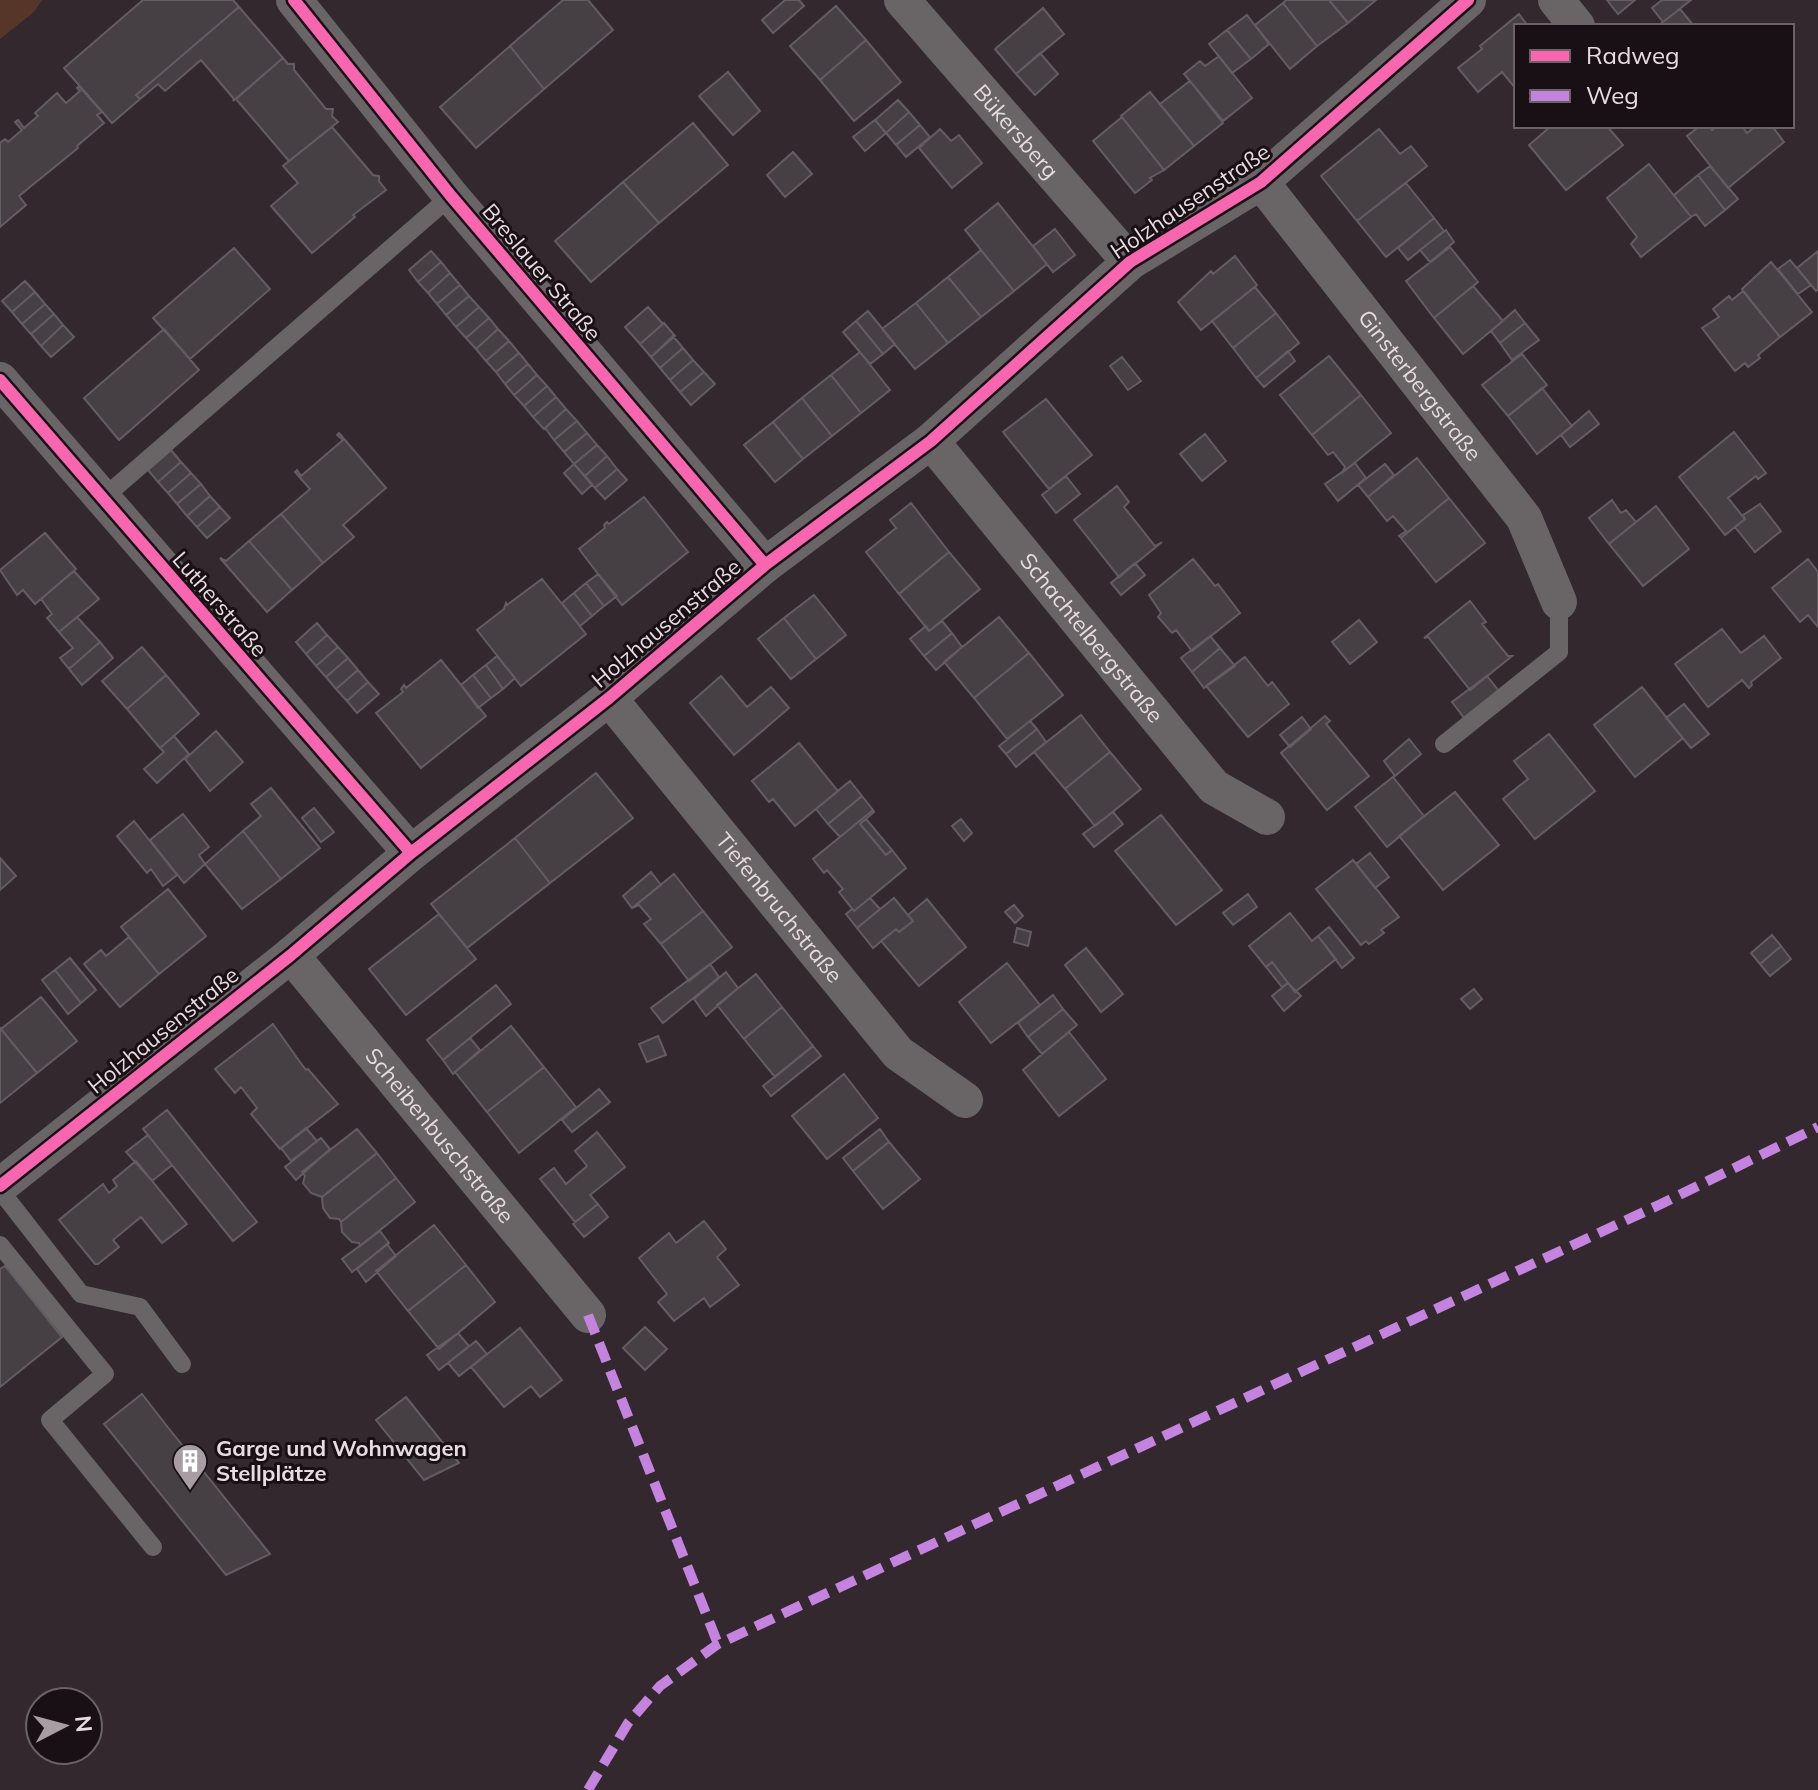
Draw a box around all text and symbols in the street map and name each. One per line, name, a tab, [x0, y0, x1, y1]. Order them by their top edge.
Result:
legend	[1514, 24, 1794, 128]
text: Radweg	[1586, 40, 1680, 70]
street label: Bükersberg	[968, 78, 1065, 184]
text: Weg	[1586, 80, 1639, 110]
street label: Holzhausenstraße	[1105, 137, 1275, 265]
street label: Breslauer Straße	[476, 198, 608, 346]
street label: Ginsterbergstraße	[1352, 304, 1488, 466]
street label: Lutherstraße	[167, 546, 273, 662]
street label: Schachtelbergstraße	[1014, 547, 1169, 728]
street label: Holzhausenstraße	[586, 552, 746, 694]
street label: Tiefenbruchstraße	[710, 827, 849, 988]
street label: Holzhausenstraße	[82, 961, 244, 1099]
street label: Scheibenbuschstraße	[359, 1042, 520, 1229]
place label: Garge und Wohnwagen Stellplätze	[216, 1434, 467, 1487]
building icon: Garge und Wohnwagen Stellplätze	[171, 1442, 209, 1492]
north arrow	[24, 1686, 104, 1766]
text: N	[69, 1714, 99, 1734]

